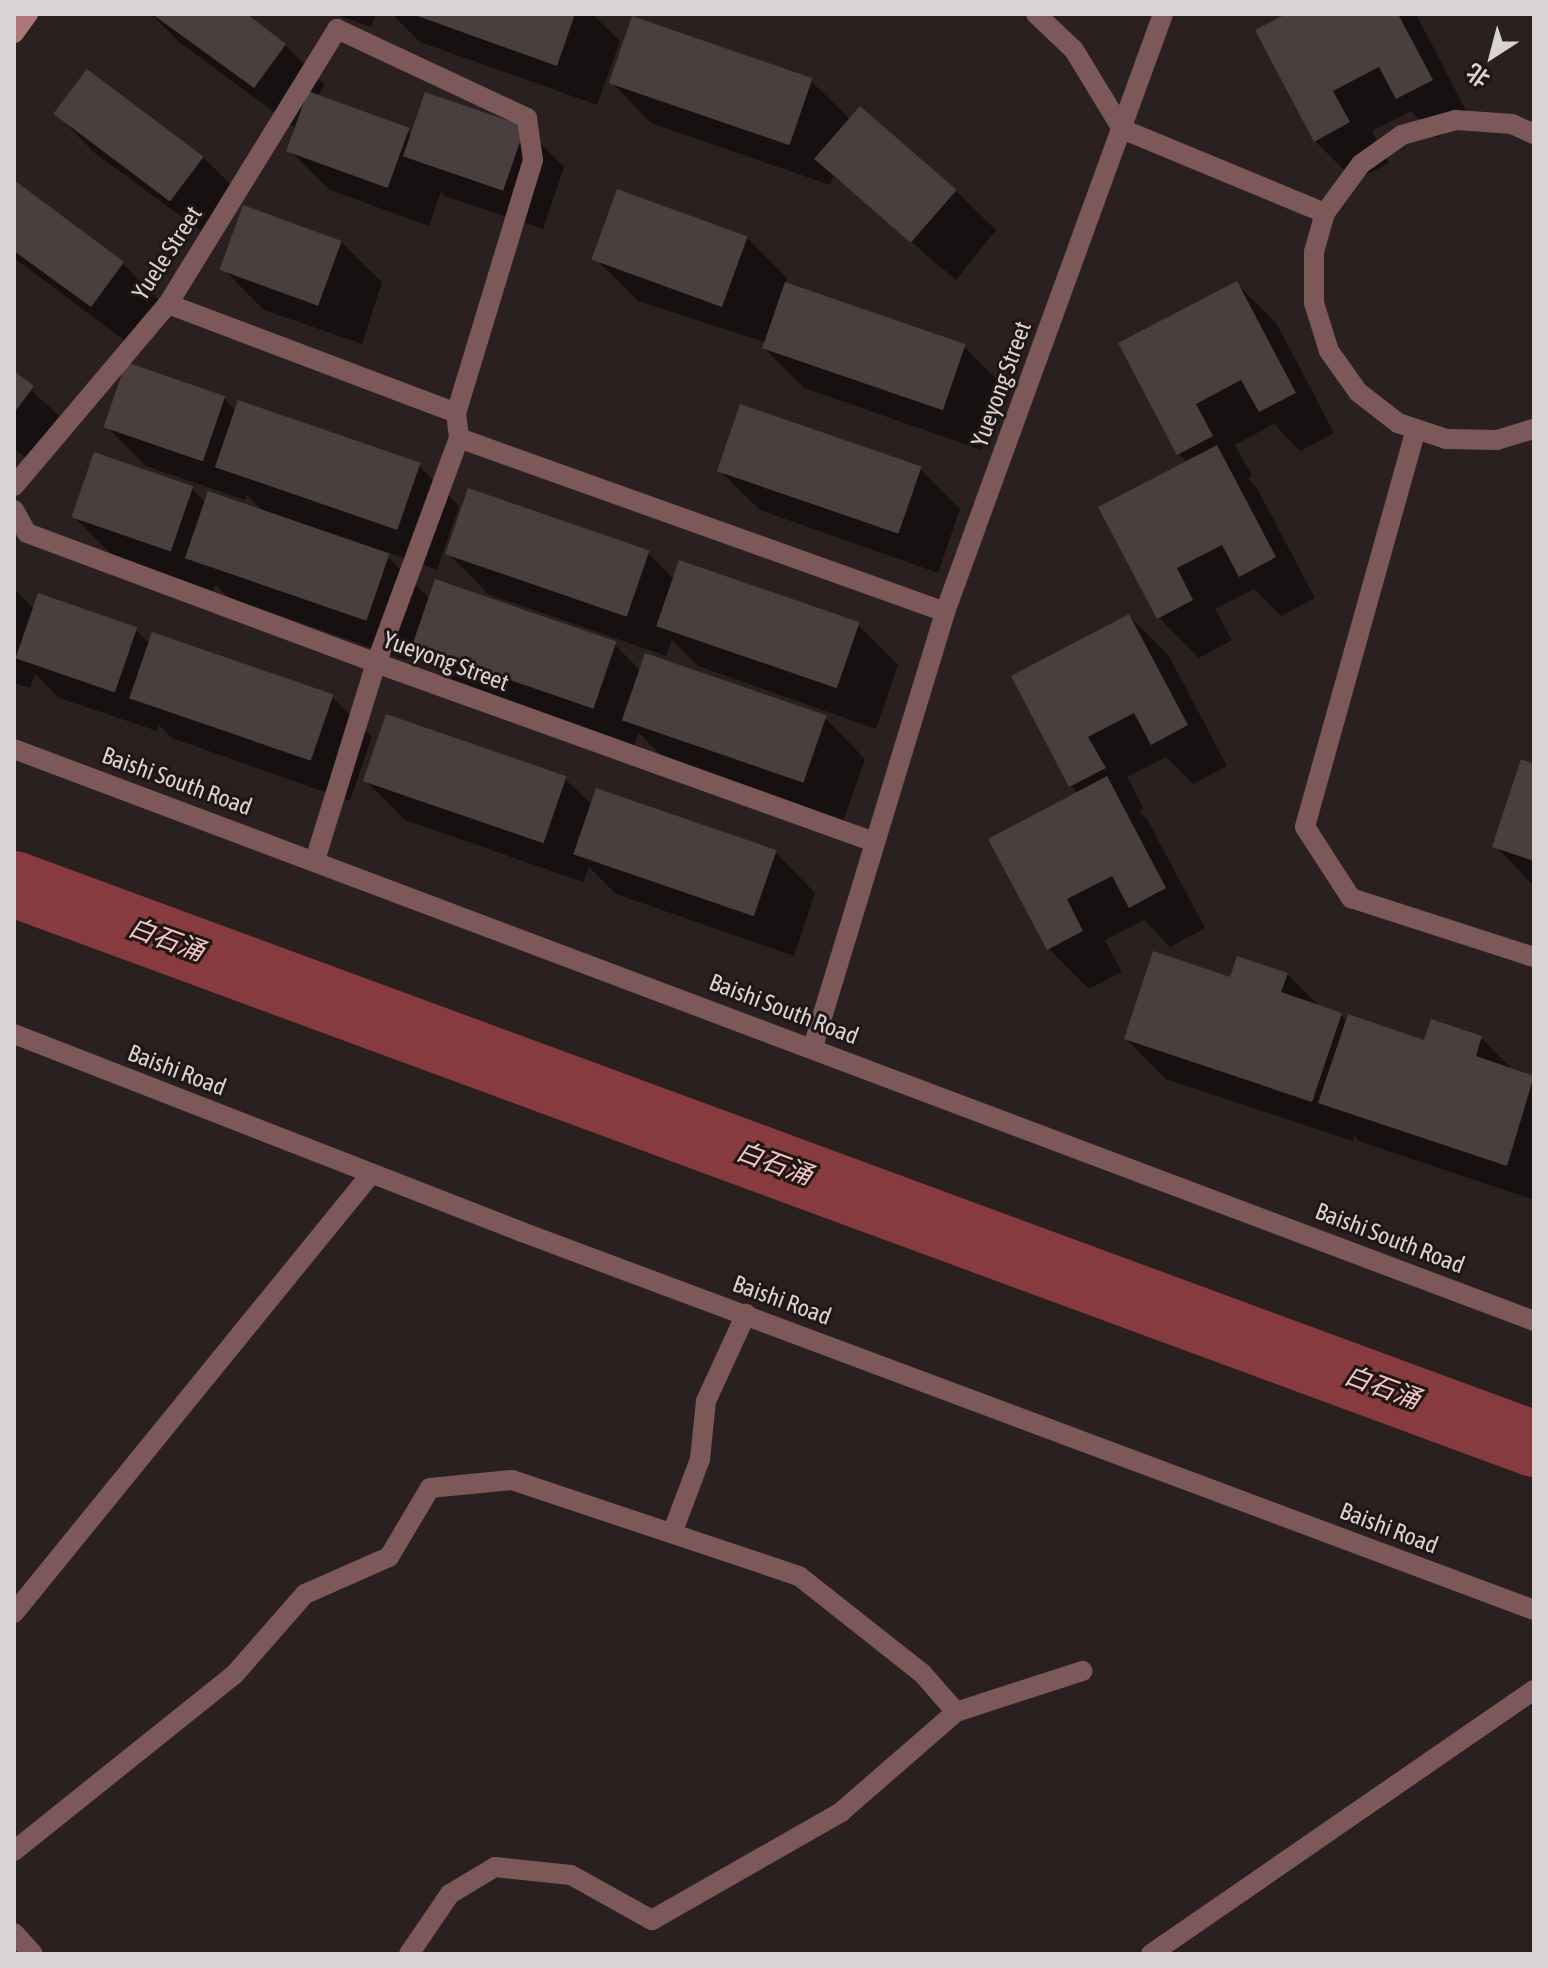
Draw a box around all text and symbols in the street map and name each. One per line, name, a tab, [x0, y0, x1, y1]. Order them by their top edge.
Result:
north arrow	[1452, 16, 1532, 96]
text: 北	[1461, 58, 1494, 92]
street label: Yuele Street	[126, 201, 208, 305]
street label: Yueyong Street	[965, 317, 1037, 451]
street label: Yueyong Street	[379, 625, 513, 697]
street label: Baishi South Road	[98, 741, 256, 821]
water label: 白石涌	[124, 912, 208, 968]
street label: Baishi South Road	[705, 967, 863, 1051]
street label: Baishi Road	[124, 1038, 230, 1102]
water label: 白石涌	[732, 1136, 816, 1192]
street label: Baishi South Road	[1311, 1196, 1469, 1280]
street label: Baishi Road	[729, 1269, 835, 1331]
water label: 白石涌	[1340, 1360, 1424, 1416]
street label: Baishi Road	[1336, 1496, 1442, 1560]

